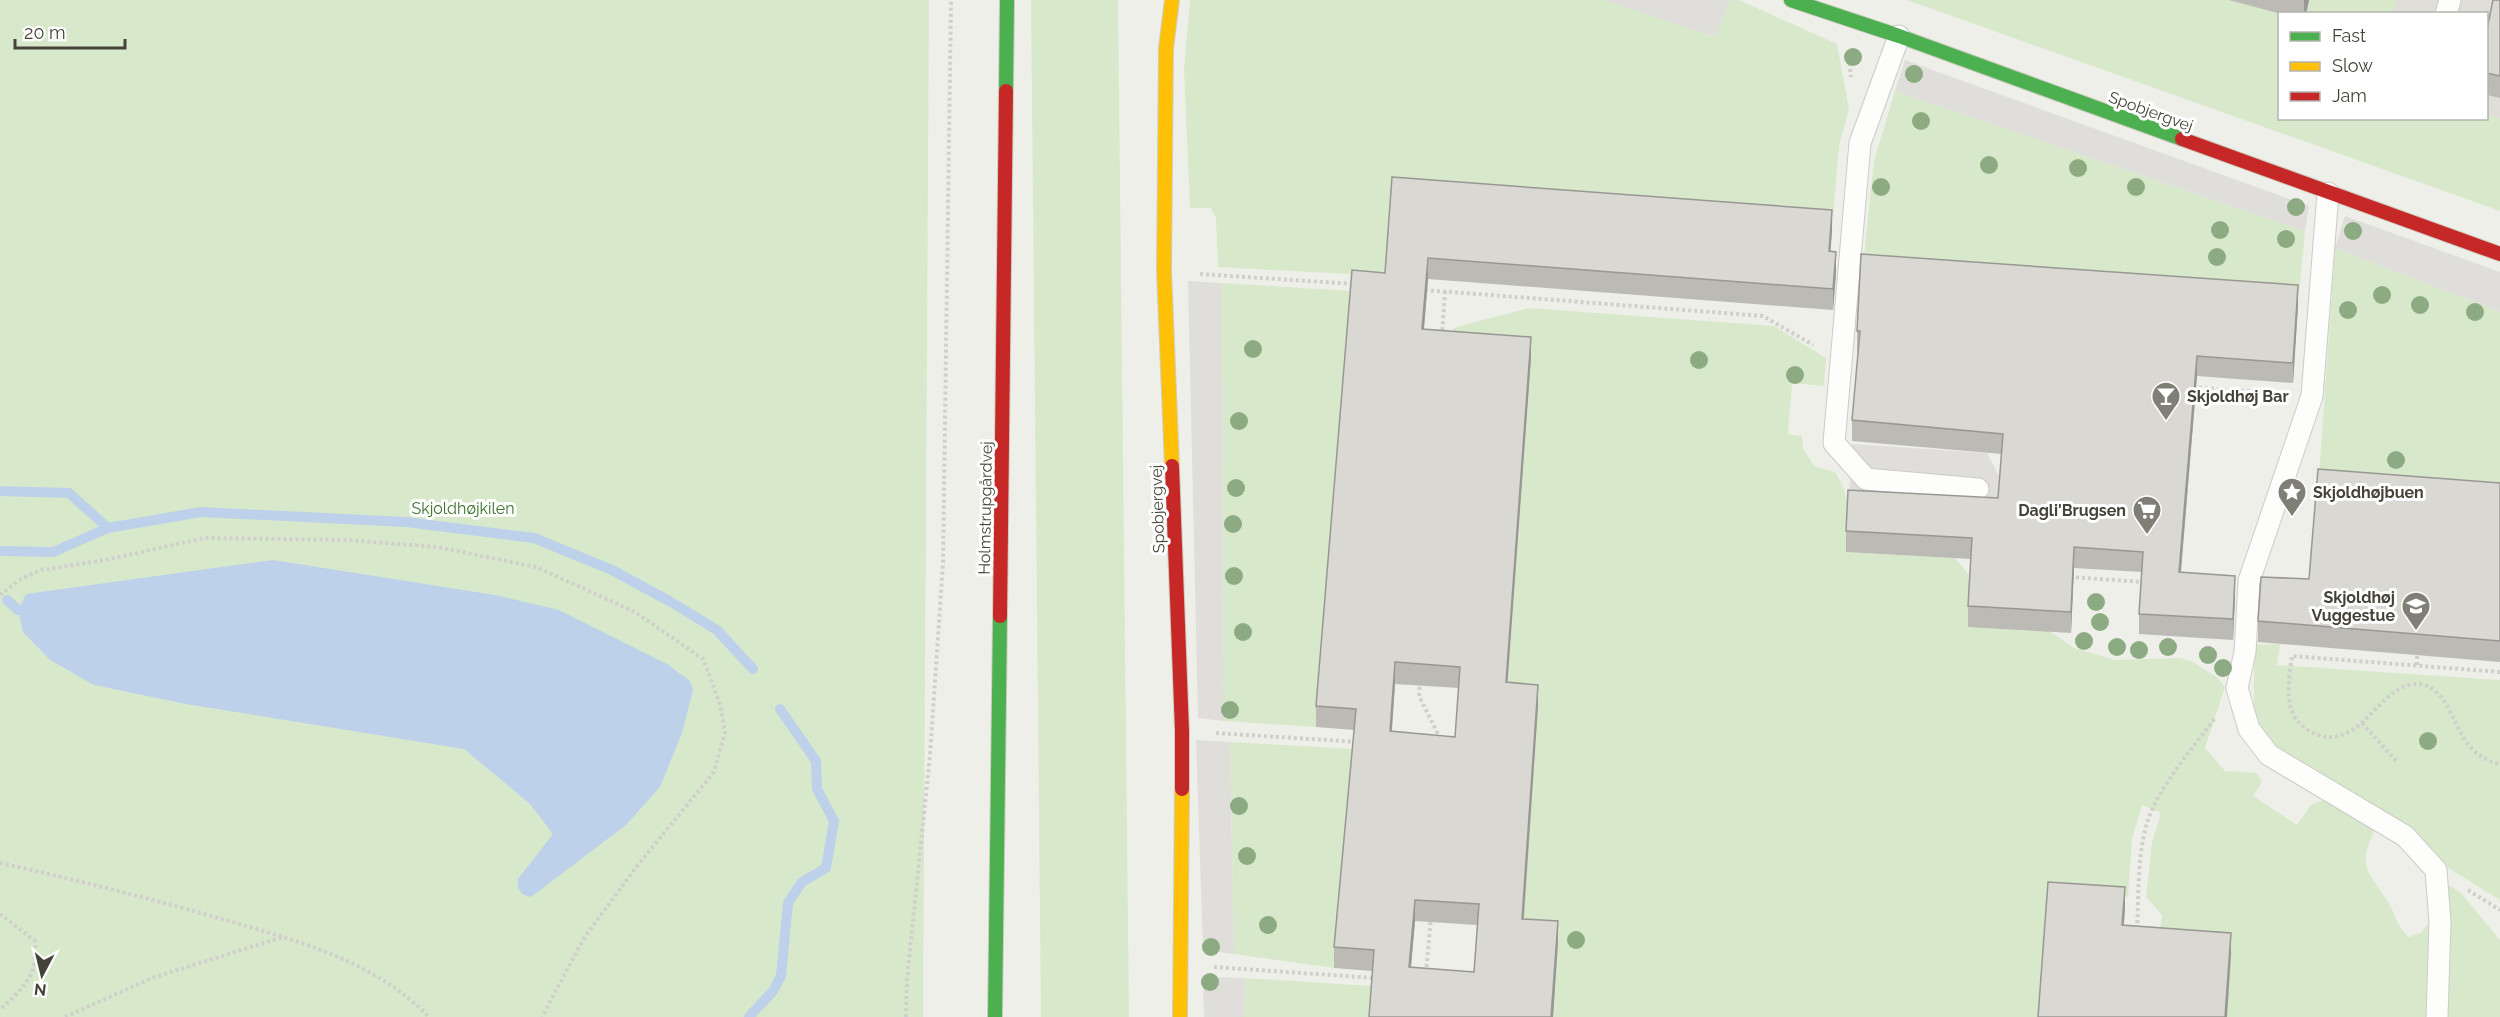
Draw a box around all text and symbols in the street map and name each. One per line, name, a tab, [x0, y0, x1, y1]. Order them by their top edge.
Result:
scale bar	[15, 12, 124, 50]
legend	[2278, 12, 2488, 120]
text: 20 m	[24, 22, 66, 43]
text: Fast	[2332, 25, 2366, 46]
text: Slow	[2332, 55, 2373, 76]
text: Jam	[2332, 85, 2367, 106]
street label: Spobjergvej	[2106, 87, 2196, 136]
bar icon: Skjoldhøj Bar	[2150, 380, 2182, 422]
place label: Skjoldhøj Bar	[2187, 387, 2289, 406]
street label: Holmstrupgårdvej	[975, 441, 996, 575]
street label: Spobjergvej	[1146, 464, 1169, 554]
place icon: Skjoldhøjbuen	[2276, 476, 2308, 518]
place label: Skjoldhøjbuen	[2313, 483, 2424, 502]
supermarket icon: Dagli'Brugsen	[2131, 494, 2163, 536]
park label: Skjoldhøjkilen	[411, 499, 515, 518]
place label: Dagli'Brugsen	[2018, 501, 2126, 520]
place label: Skjoldhøj Vuggestue	[2312, 588, 2395, 625]
school or university icon: Skjoldhøj Vuggestue	[2400, 590, 2432, 632]
north arrow	[12, 945, 72, 1005]
text: N	[33, 979, 47, 1000]

